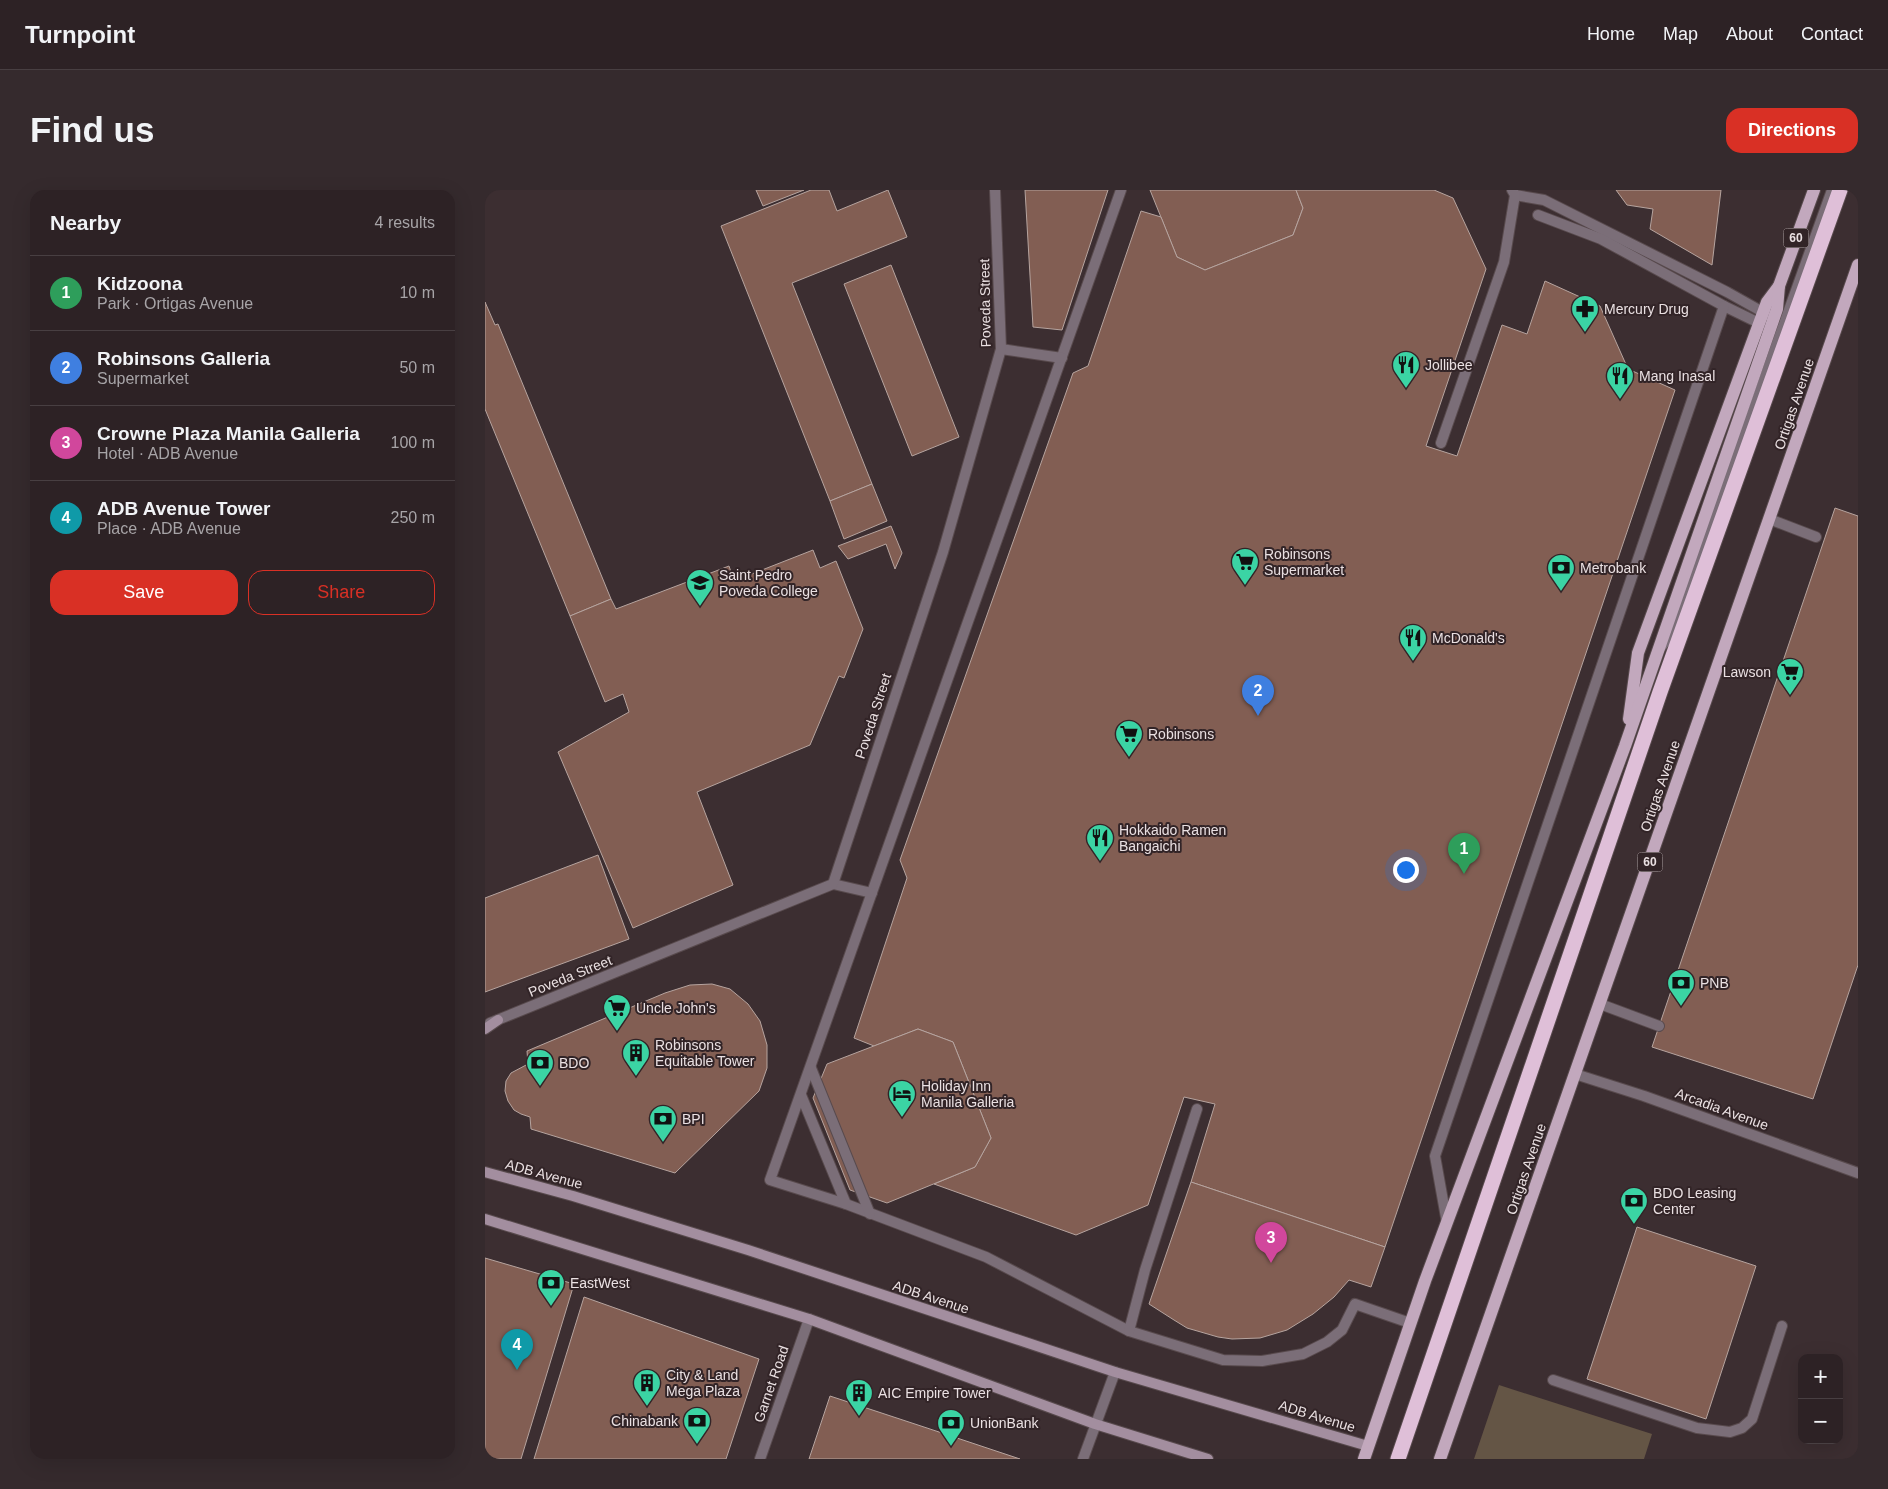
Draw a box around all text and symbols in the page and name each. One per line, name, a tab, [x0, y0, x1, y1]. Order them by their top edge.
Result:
text: Turnpoint	[25, 21, 135, 48]
text: Home	[1587, 24, 1635, 44]
text: Map	[1663, 24, 1698, 44]
text: About	[1726, 24, 1773, 44]
text: Contact	[1801, 24, 1863, 44]
button: Directions	[1726, 108, 1858, 153]
text: Find us	[30, 110, 154, 149]
text: Nearby	[50, 211, 121, 234]
text: 4 results	[375, 214, 435, 231]
road number: 60	[1783, 228, 1809, 248]
street label: Poveda Street	[976, 258, 994, 348]
text: Kidzoona	[97, 273, 183, 294]
text: 1	[62, 284, 70, 301]
text: 10 m	[399, 284, 435, 301]
pharmacy icon: Mercury Drug	[1570, 294, 1600, 333]
text: Park · Ortigas Avenue	[97, 295, 253, 312]
place label: Mercury Drug	[1604, 301, 1689, 317]
text: Robinsons Galleria	[97, 348, 270, 369]
restaurant icon: Jollibee	[1391, 350, 1421, 389]
street label: Ortigas Avenue	[1771, 356, 1817, 452]
place label: Jollibee	[1425, 357, 1473, 373]
text: 2	[62, 359, 70, 376]
text: 50 m	[399, 359, 435, 376]
restaurant icon: Mang Inasal	[1605, 361, 1635, 400]
place label: Mang Inasal	[1639, 368, 1715, 384]
text: Supermarket	[97, 370, 189, 387]
text: Crowne Plaza Manila Galleria	[97, 423, 360, 444]
text: 3	[62, 434, 70, 451]
text: 100 m	[391, 434, 435, 451]
text: Hotel · ADB Avenue	[97, 445, 238, 462]
text: ADB Avenue Tower	[97, 498, 271, 519]
text: 4	[62, 509, 70, 526]
text: 250 m	[391, 509, 435, 526]
text: Place · ADB Avenue	[97, 520, 241, 537]
place label: Robinsons Supermarket	[1264, 546, 1344, 578]
supermarket icon: Robinsons Supermarket	[1230, 547, 1260, 586]
bank icon: Metrobank	[1546, 553, 1576, 592]
place label: Metrobank	[1580, 560, 1647, 576]
place label: Saint Pedro Poveda College	[719, 567, 818, 599]
school or university icon: Saint Pedro Poveda College	[685, 568, 715, 607]
button: Save	[50, 570, 238, 615]
button: Share	[248, 570, 435, 615]
restaurant icon: McDonald's	[1398, 623, 1428, 662]
place label: McDonald's	[1432, 630, 1505, 646]
supermarket icon: Lawson	[1775, 657, 1805, 696]
place label: Lawson	[1723, 664, 1771, 680]
street label: Poveda Street	[852, 671, 894, 761]
pin: 2	[1242, 675, 1274, 716]
supermarket icon: Robinsons	[1114, 719, 1144, 758]
place label: Robinsons	[1148, 726, 1214, 742]
street label: Ortigas Avenue	[1637, 738, 1683, 834]
place label: Hokkaido Ramen Bangaichi	[1119, 822, 1226, 854]
restaurant icon: Hokkaido Ramen Bangaichi	[1085, 823, 1115, 862]
pin: 1	[1448, 833, 1480, 874]
road number: 60	[1637, 852, 1663, 872]
your location	[1393, 857, 1419, 883]
street label: Poveda Street	[526, 952, 614, 1000]
bank icon: PNB	[1666, 968, 1696, 1007]
place label: PNB	[1700, 975, 1729, 991]
supermarket icon: Uncle John's	[602, 993, 632, 1032]
place label: Uncle John's	[636, 1000, 716, 1016]
place label: Robinsons Equitable Tower	[655, 1037, 755, 1069]
building icon: Robinsons Equitable Tower	[621, 1038, 651, 1077]
bank icon: BDO	[525, 1048, 555, 1087]
place label: BDO	[559, 1055, 589, 1071]
place label: Holiday Inn Manila Galleria	[921, 1078, 1015, 1110]
hotel icon: Holiday Inn Manila Galleria	[887, 1079, 917, 1118]
street label: Arcadia Avenue	[1673, 1085, 1771, 1133]
bank icon: BPI	[648, 1104, 678, 1143]
place label: BPI	[682, 1111, 705, 1127]
street label: Ortigas Avenue	[1503, 1121, 1549, 1217]
street label: ADB Avenue	[504, 1156, 584, 1192]
place label: BDO Leasing Center	[1653, 1185, 1736, 1217]
bank icon: BDO Leasing Center	[1619, 1186, 1649, 1225]
pin: 3	[1255, 1222, 1287, 1263]
bank icon: EastWest	[536, 1268, 566, 1307]
place label: EastWest	[570, 1275, 630, 1291]
street label: ADB Avenue	[891, 1277, 971, 1317]
pin: 4	[501, 1329, 533, 1370]
street label: Garnet Road	[750, 1343, 792, 1425]
map controls	[1798, 1354, 1843, 1444]
button: +	[1798, 1354, 1843, 1399]
place label: City & Land Mega Plaza	[666, 1367, 740, 1399]
building icon: City & Land Mega Plaza	[632, 1368, 662, 1407]
building icon: AIC Empire Tower	[844, 1378, 874, 1417]
place label: AIC Empire Tower	[878, 1385, 991, 1401]
street label: ADB Avenue	[1277, 1397, 1357, 1435]
button: −	[1798, 1399, 1843, 1444]
bank icon: Chinabank	[682, 1406, 712, 1445]
bank icon: UnionBank	[936, 1408, 966, 1447]
place label: Chinabank	[611, 1413, 679, 1429]
place label: UnionBank	[970, 1415, 1039, 1431]

